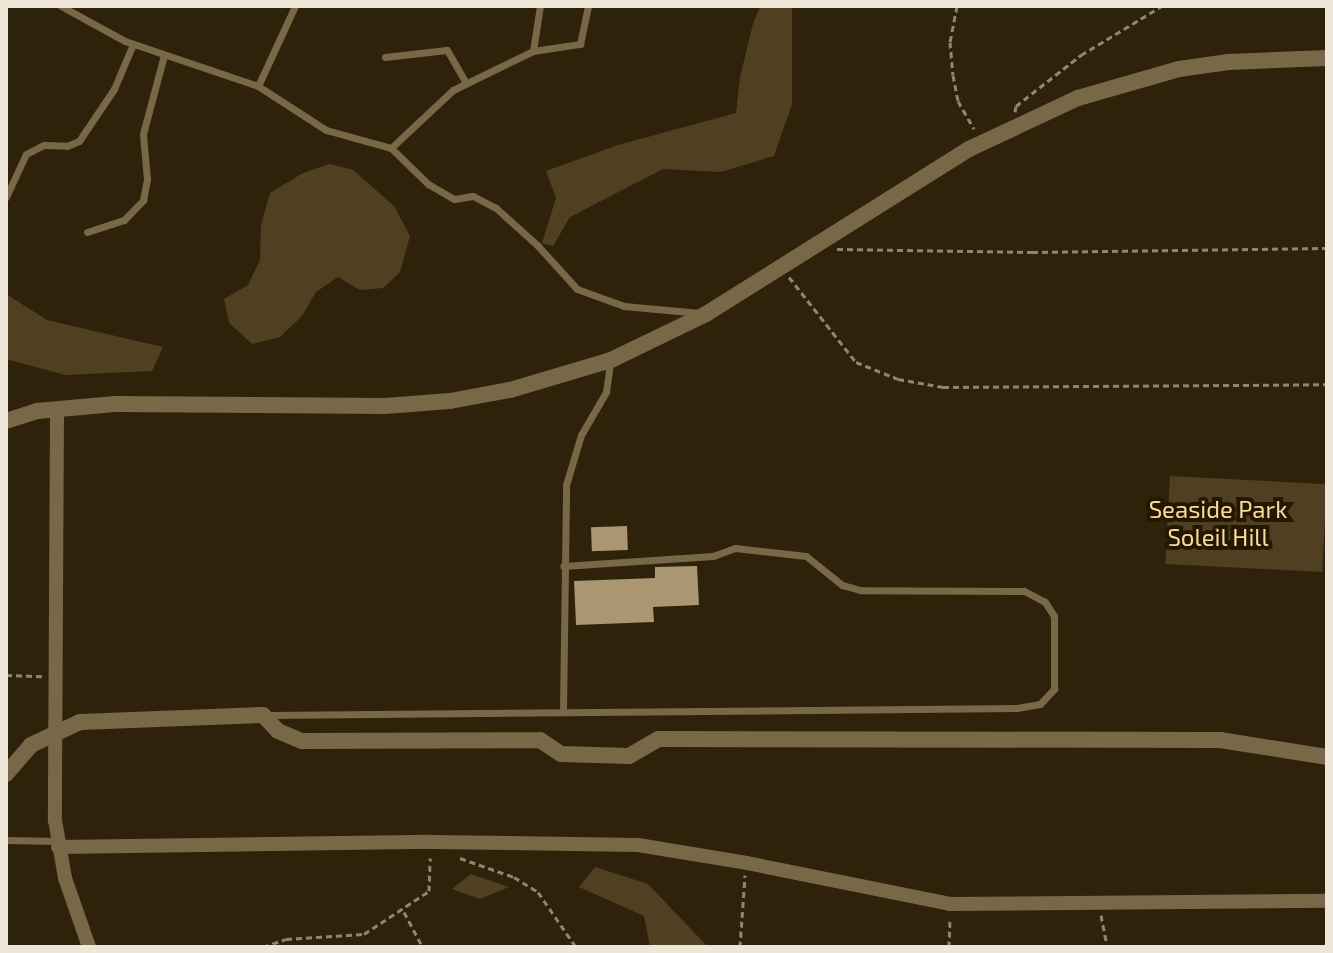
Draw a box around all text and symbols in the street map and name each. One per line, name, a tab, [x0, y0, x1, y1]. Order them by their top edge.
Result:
park label: Seaside Park Soleil Hill	[1149, 495, 1287, 551]

